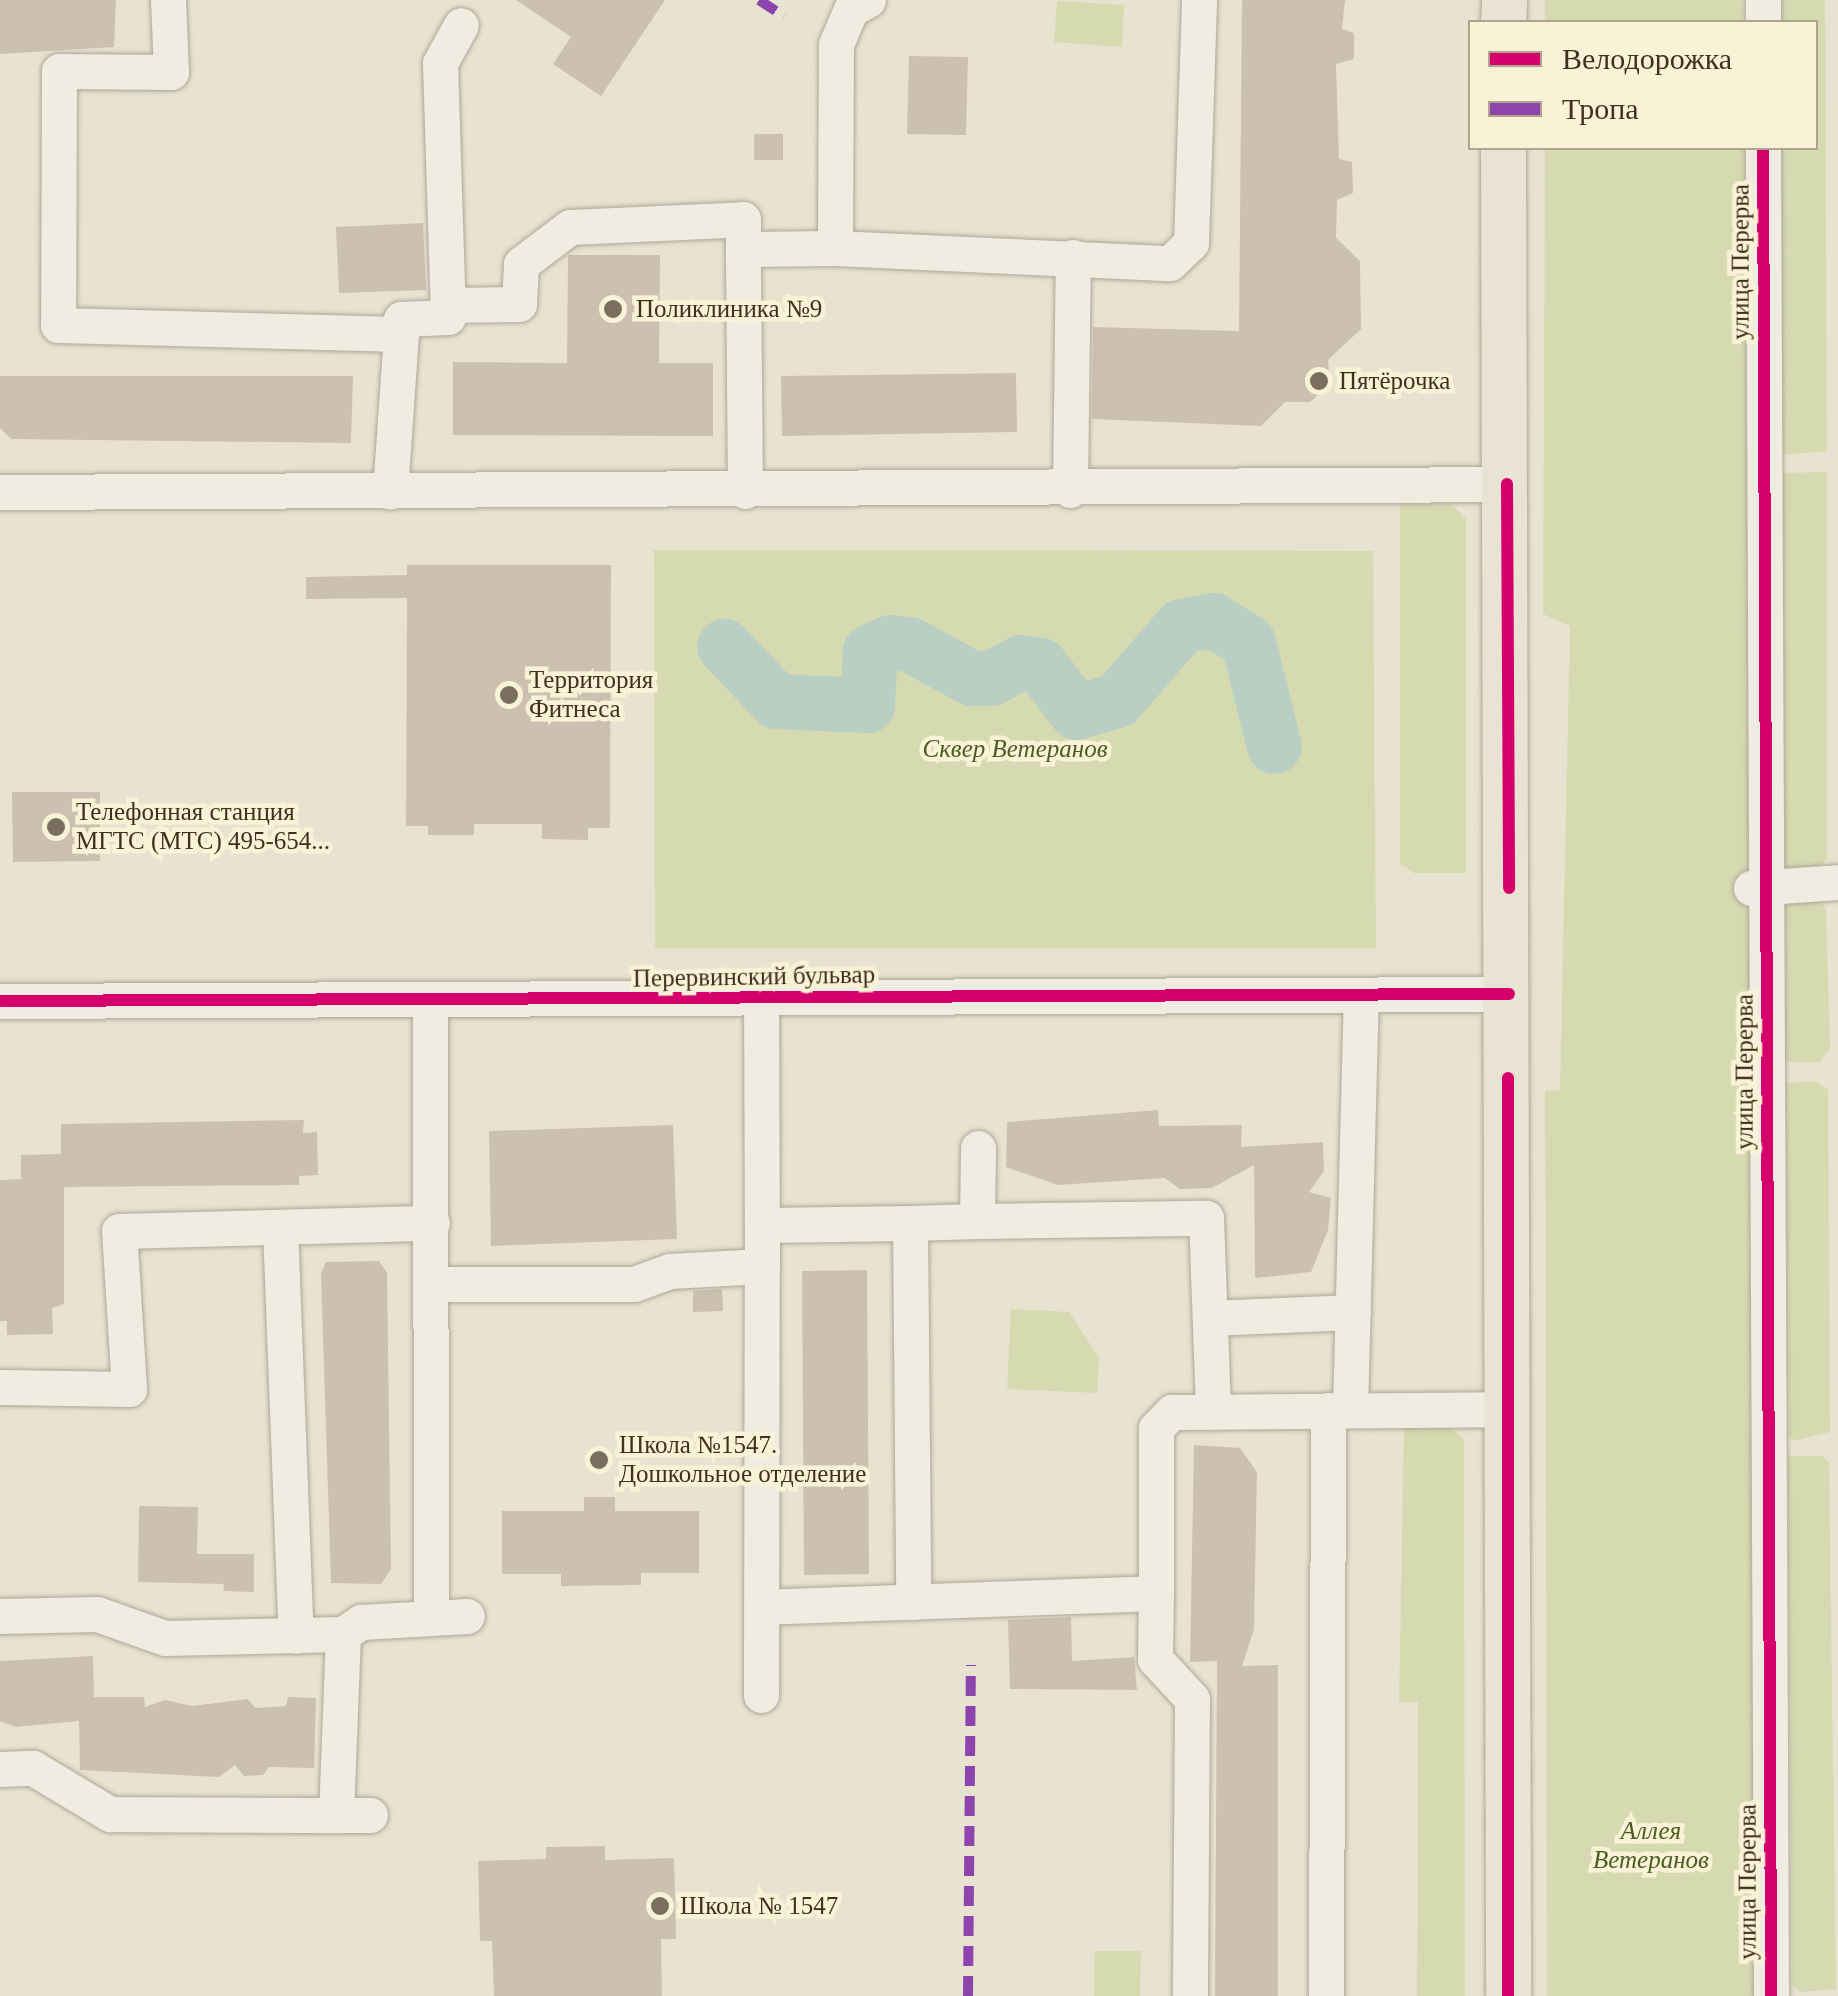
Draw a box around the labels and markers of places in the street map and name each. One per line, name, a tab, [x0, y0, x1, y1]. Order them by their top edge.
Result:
place label: Поликлиника №9	[636, 294, 822, 324]
marker: Поликлиника №9	[600, 296, 626, 322]
place label: Пятёрочка	[1339, 366, 1450, 396]
marker: Пятёрочка	[1308, 370, 1330, 392]
place label: Территория Фитнеса	[529, 666, 653, 725]
marker: Территория Фитнеса	[498, 684, 520, 706]
place label: Телефонная станция МГТС (МТС) 495-654...	[76, 798, 330, 857]
marker: Телефонная станция МГТС (МТС) 495-654...	[45, 816, 67, 838]
place label: Школа №1547. Дошкольное отделение	[619, 1431, 866, 1490]
marker: Школа №1547. Дошкольное отделение	[588, 1449, 610, 1471]
place label: Школа № 1547	[680, 1891, 838, 1921]
marker: Школа № 1547	[649, 1895, 671, 1917]

